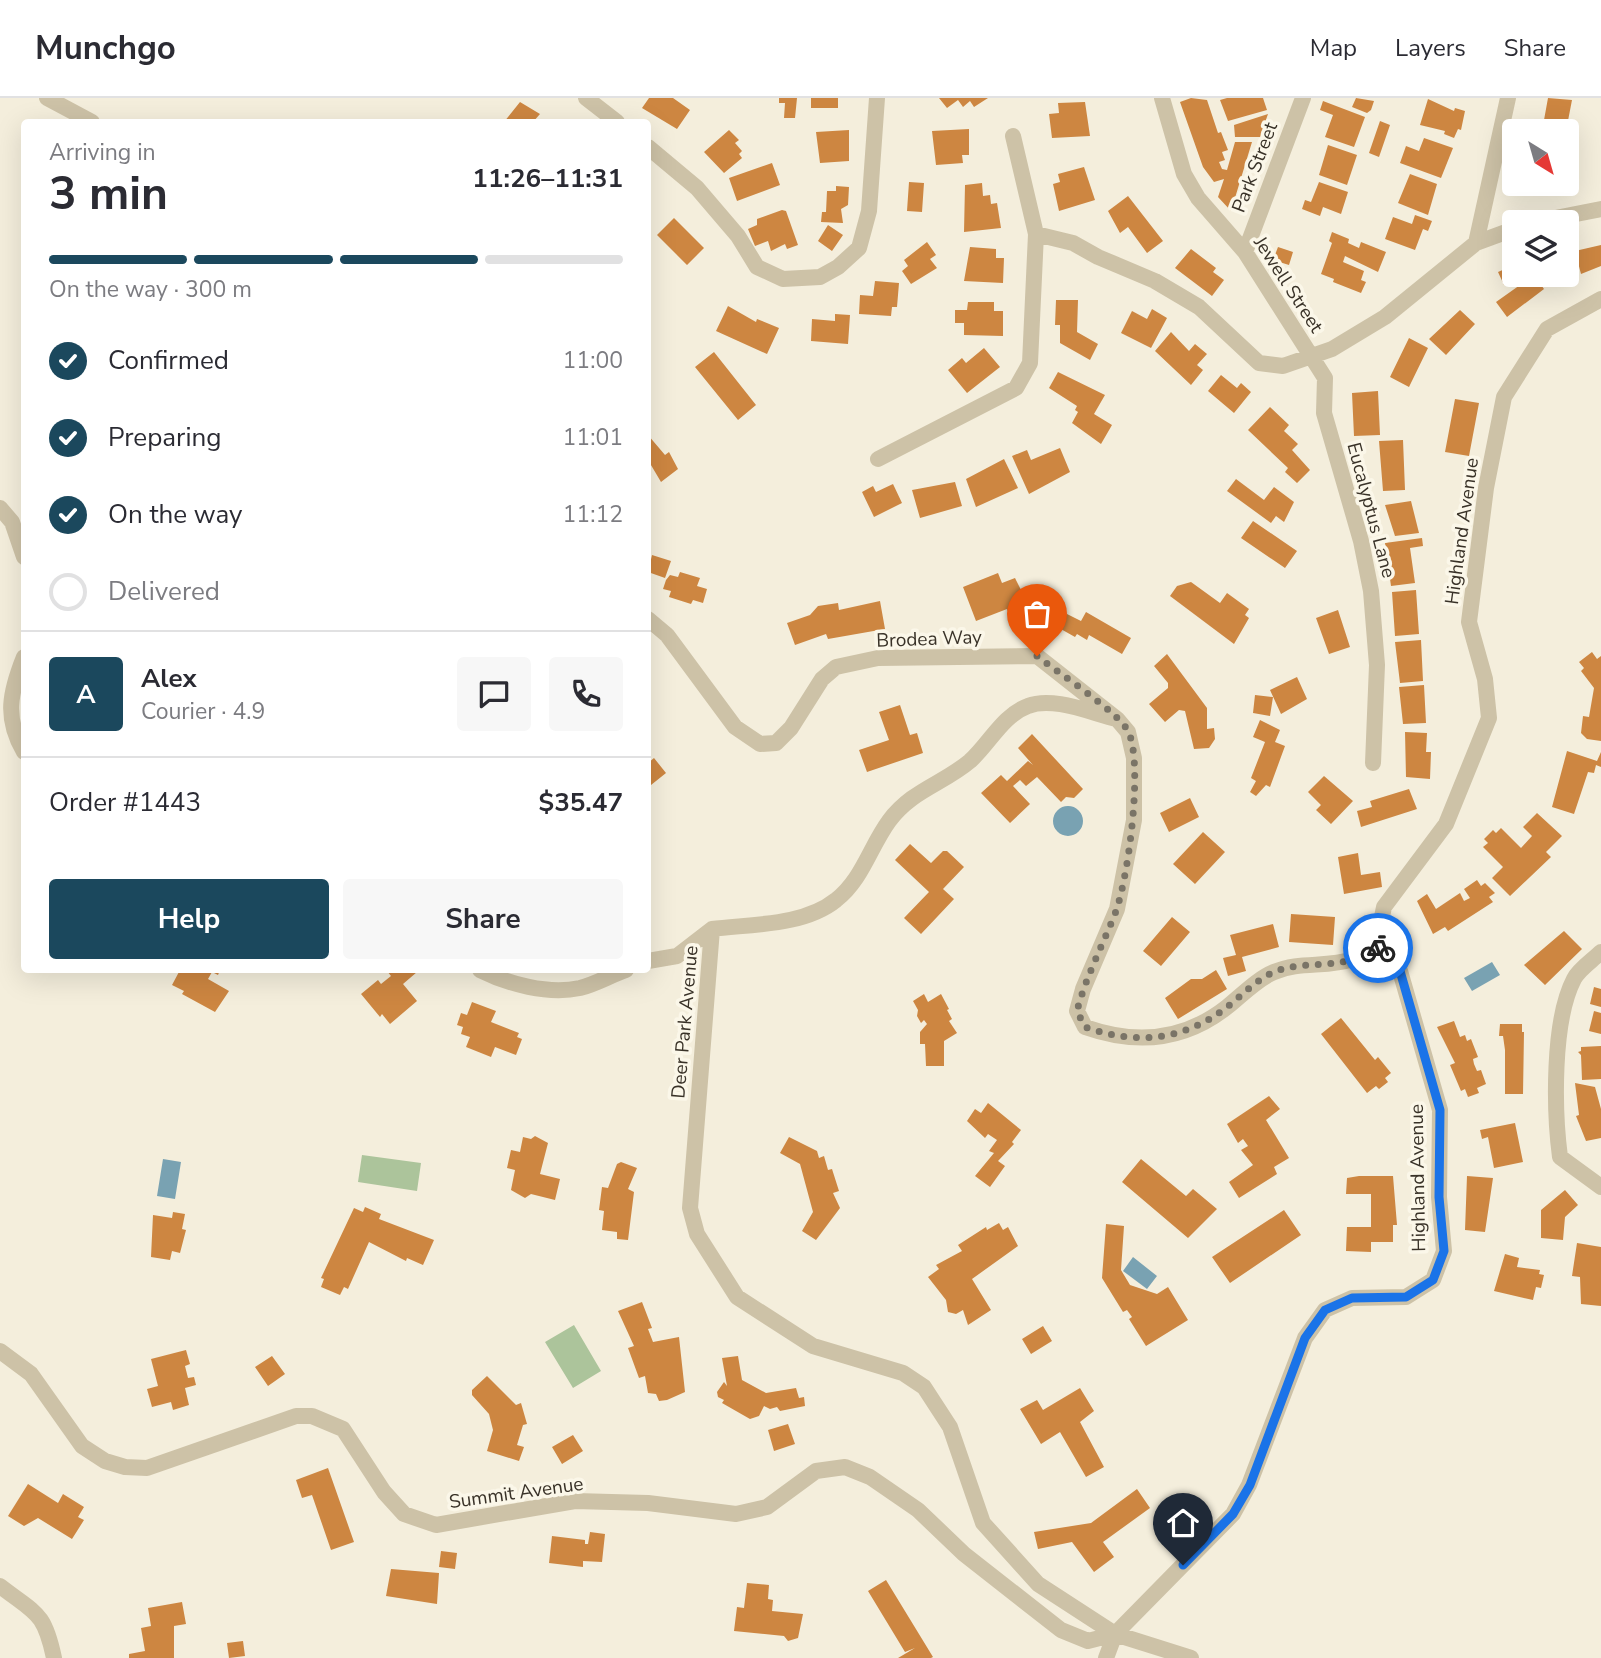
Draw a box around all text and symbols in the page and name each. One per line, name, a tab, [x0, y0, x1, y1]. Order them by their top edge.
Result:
text: Munchgo	[35, 26, 176, 71]
text: Map	[1310, 32, 1357, 64]
text: Layers	[1395, 32, 1466, 64]
text: Share	[1504, 32, 1566, 64]
street label: Park Street	[1226, 118, 1284, 216]
north arrow	[1502, 119, 1578, 196]
map controls	[1502, 119, 1579, 287]
text: Arriving in	[49, 137, 156, 168]
text: 11:26–11:31	[472, 161, 623, 196]
text: 3 min	[49, 162, 168, 225]
button: layers	[1502, 210, 1579, 287]
street label: Jewell Street	[1247, 230, 1329, 338]
text: On the way · 300 m	[49, 274, 252, 305]
icon: check	[49, 342, 87, 380]
text: Confirmed	[108, 343, 229, 378]
text: 11:00	[563, 345, 623, 376]
icon: check	[49, 419, 87, 457]
text: Preparing	[108, 420, 221, 455]
text: 11:01	[563, 422, 623, 453]
street label: Eucalyptus Lane	[1340, 440, 1402, 581]
street label: Highland Avenue	[1439, 456, 1485, 606]
icon: check	[49, 496, 87, 534]
text: On the way	[108, 497, 242, 532]
text: 11:12	[563, 499, 623, 530]
text: Delivered	[108, 574, 220, 609]
pin	[1007, 584, 1067, 656]
icon: bag	[1018, 595, 1056, 633]
street label: Brodea Way	[876, 624, 983, 654]
button: chat	[457, 657, 531, 731]
button: phone	[549, 657, 623, 731]
text: Alex	[141, 661, 197, 696]
text: A	[76, 677, 96, 712]
text: Courier · 4.9	[141, 696, 265, 727]
text: Order #1443	[49, 785, 201, 820]
text: $35.47	[539, 785, 623, 820]
button: Help	[49, 879, 329, 959]
button: Share	[343, 879, 623, 959]
courier	[1343, 913, 1413, 983]
icon: bike	[1359, 929, 1397, 967]
street label: Deer Park Avenue	[665, 944, 705, 1100]
street label: Highland Avenue	[1404, 1104, 1432, 1252]
street label: Summit Avenue	[447, 1471, 585, 1515]
pin	[1153, 1493, 1213, 1565]
icon: home	[1164, 1504, 1202, 1542]

